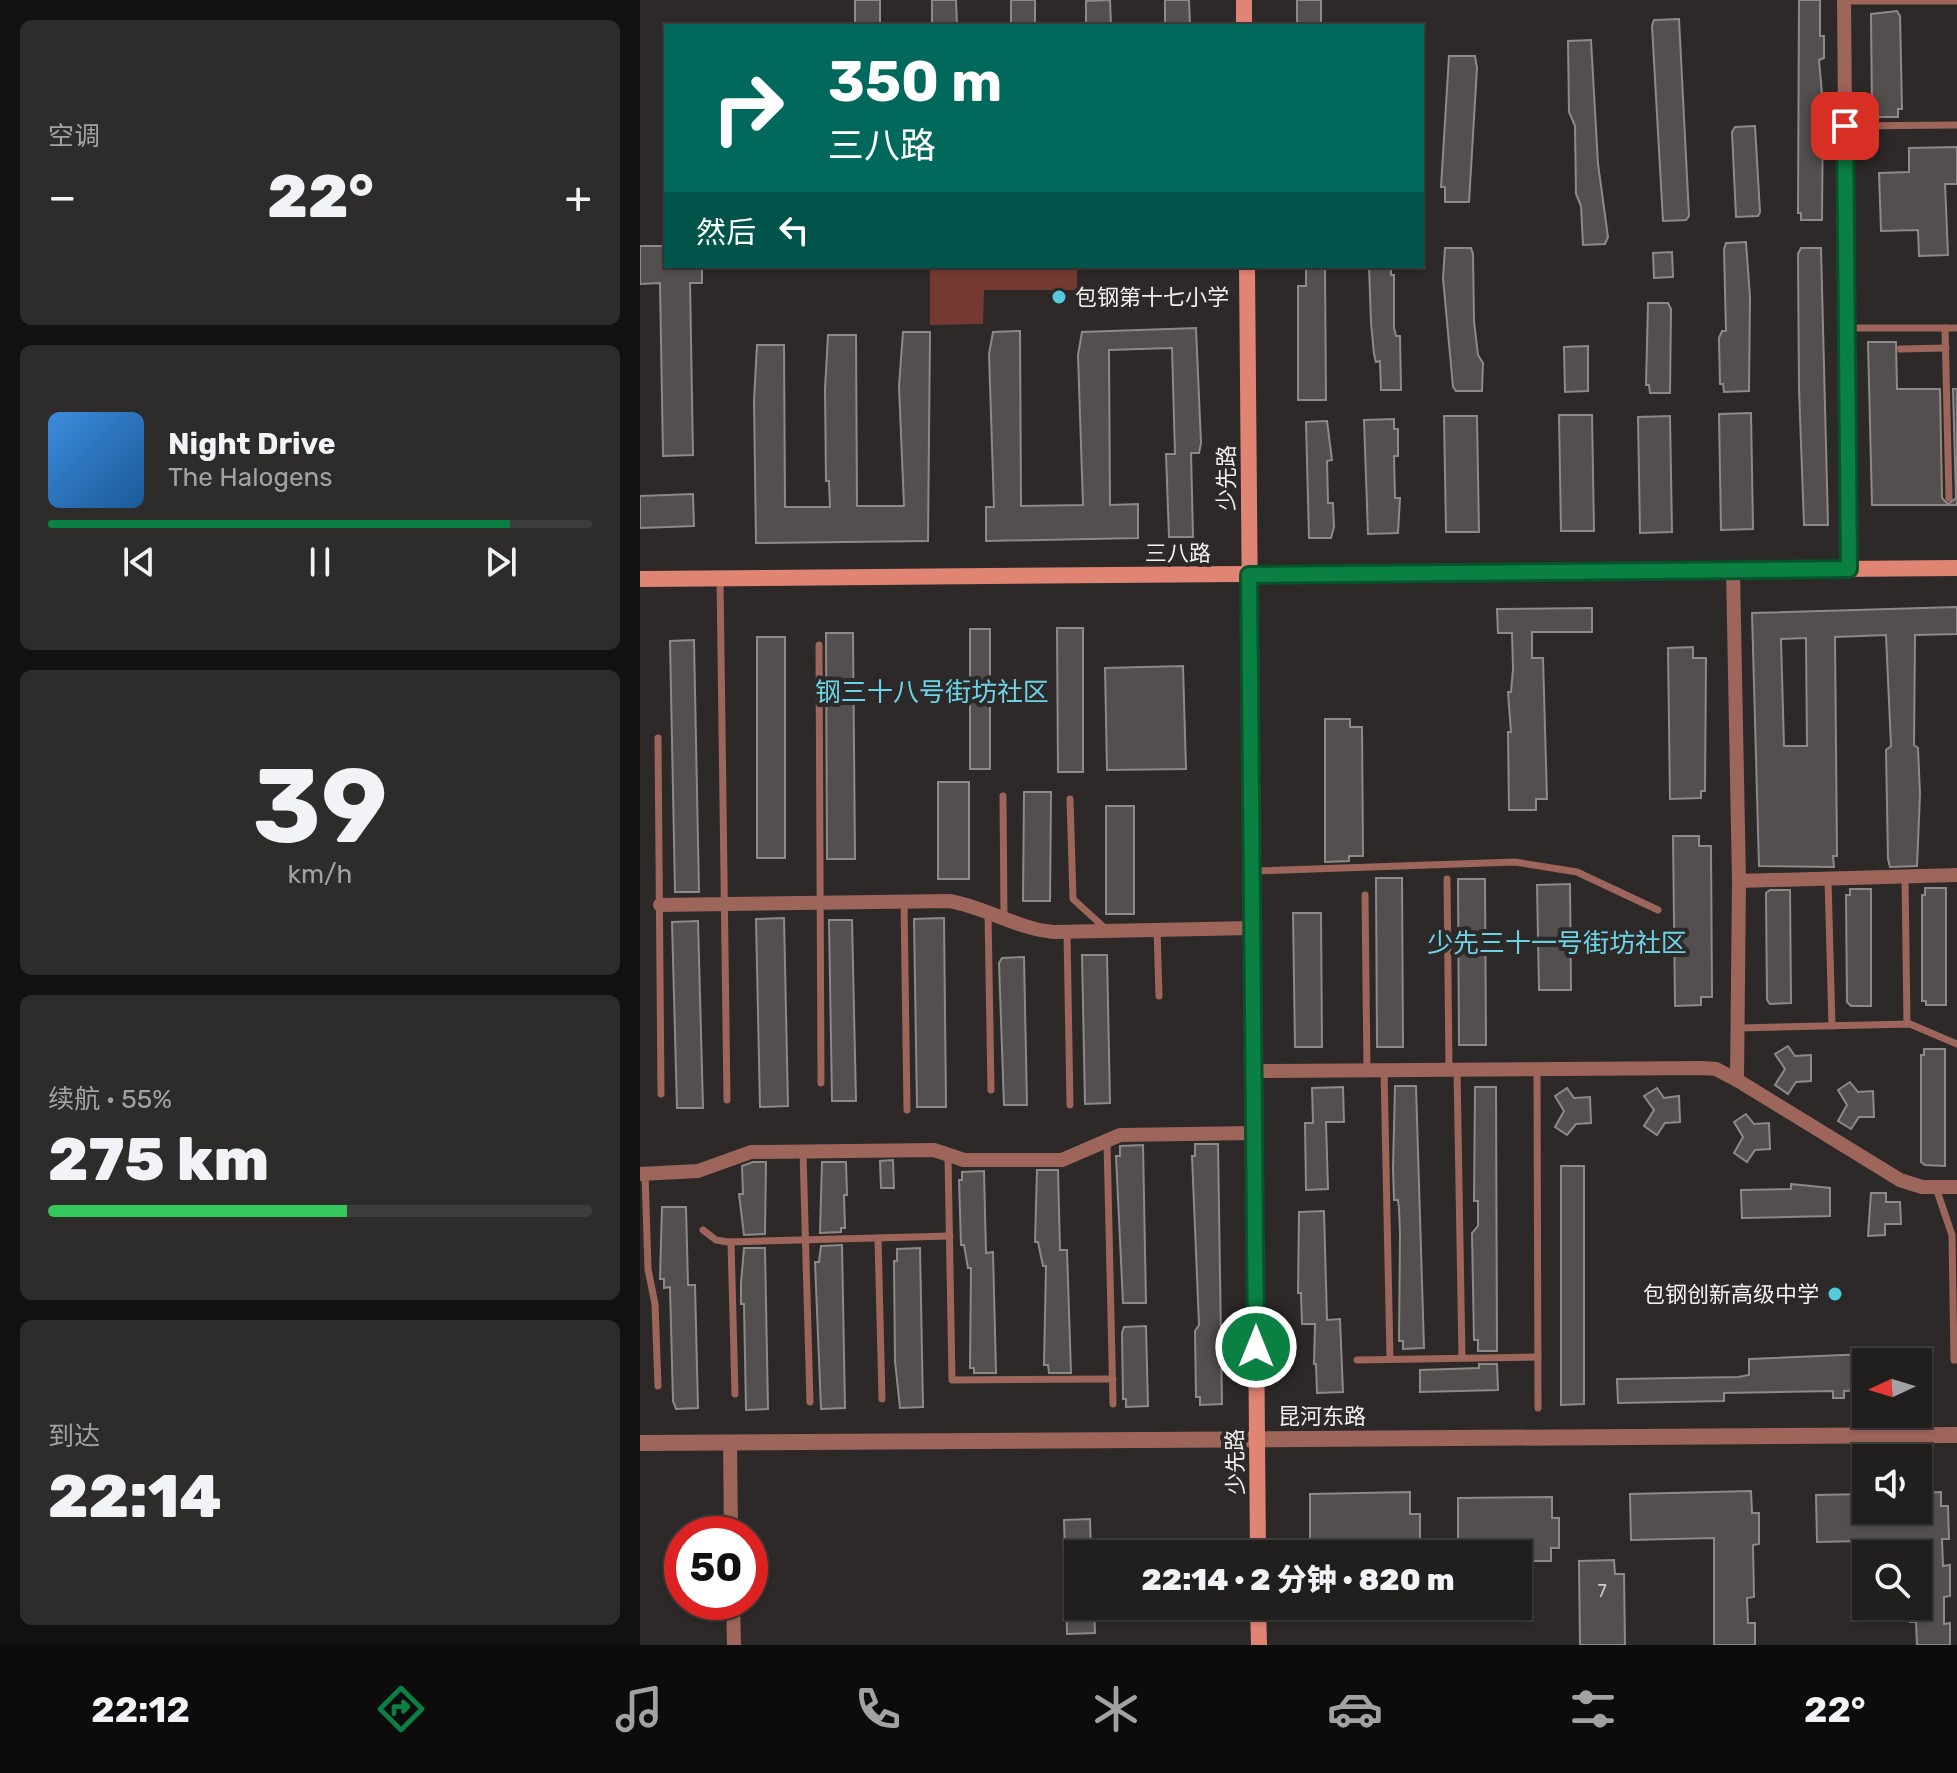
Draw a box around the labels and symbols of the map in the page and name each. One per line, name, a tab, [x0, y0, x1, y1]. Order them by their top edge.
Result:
pin	[1811, 92, 1879, 160]
place label: 包钢第十七小学	[1075, 284, 1229, 311]
marker: 包钢第十七小学	[1050, 288, 1068, 306]
street label: 少先路	[1213, 445, 1240, 511]
street label: 三八路	[1145, 540, 1211, 567]
district label: 钢三十八号街坊社区	[815, 677, 1049, 708]
district label: 少先三十一号街坊社区	[1427, 928, 1687, 959]
place label: 包钢创新高级中学	[1643, 1281, 1819, 1308]
marker: 包钢创新高级中学	[1826, 1285, 1844, 1303]
position arrow	[1214, 1305, 1298, 1389]
north arrow	[1852, 1348, 1932, 1428]
street label: 昆河东路	[1278, 1403, 1366, 1430]
street label: 少先路	[1221, 1429, 1250, 1495]
speed limit sign: 50	[664, 1516, 768, 1620]
house number: 7	[1597, 1580, 1607, 1602]

